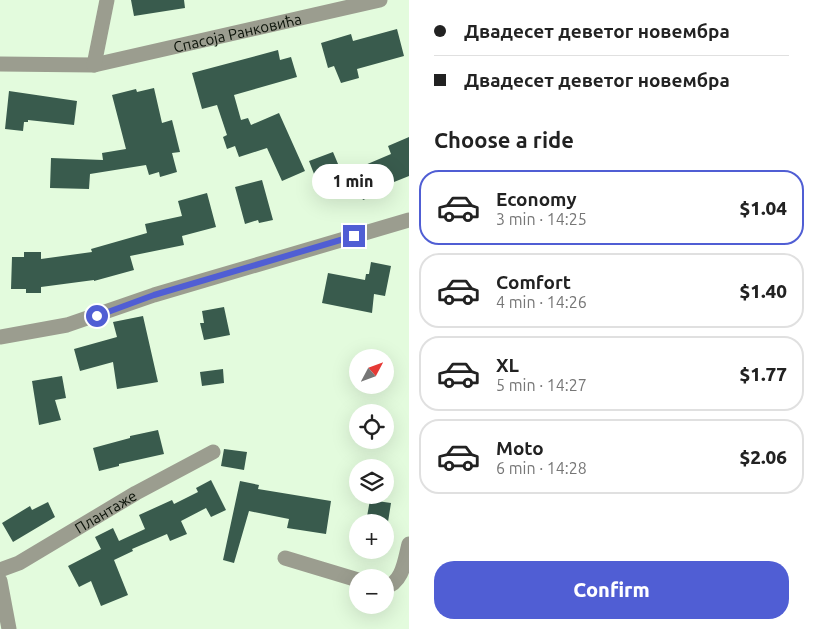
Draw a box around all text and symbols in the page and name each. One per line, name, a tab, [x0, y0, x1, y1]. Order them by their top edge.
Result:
street label: Спасоја Ранковића	[172, 10, 303, 55]
text: Двадесет деветог новембра	[464, 20, 730, 42]
text: Двадесет деветог новембра	[464, 69, 730, 91]
text: Choose a ride	[434, 127, 574, 152]
callout: 1 min	[313, 164, 395, 198]
text: 1 min	[333, 172, 373, 190]
icon: car	[436, 185, 481, 230]
text: Economy	[496, 188, 577, 210]
text: $1.04	[739, 197, 787, 219]
text: 3 min · 14:25	[496, 210, 587, 228]
route end	[343, 225, 365, 247]
icon: car	[436, 268, 481, 313]
text: Comfort	[496, 271, 571, 293]
text: $1.40	[739, 280, 787, 302]
text: 4 min · 14:26	[496, 293, 587, 311]
route start	[86, 305, 108, 327]
north arrow	[349, 349, 394, 394]
map controls	[349, 349, 394, 614]
icon: car	[436, 351, 481, 396]
text: XL	[496, 354, 519, 376]
text: $1.77	[739, 363, 787, 385]
text: 5 min · 14:27	[496, 376, 587, 394]
button: locate	[349, 404, 394, 449]
icon: car	[436, 434, 481, 479]
text: Moto	[496, 437, 544, 459]
text: $2.06	[739, 446, 787, 468]
button: layers	[349, 459, 394, 504]
text: 6 min · 14:28	[496, 459, 587, 477]
street label: Плантаже	[71, 486, 140, 536]
button: +	[349, 514, 394, 559]
button: Confirm	[434, 561, 789, 619]
button: −	[349, 569, 394, 614]

